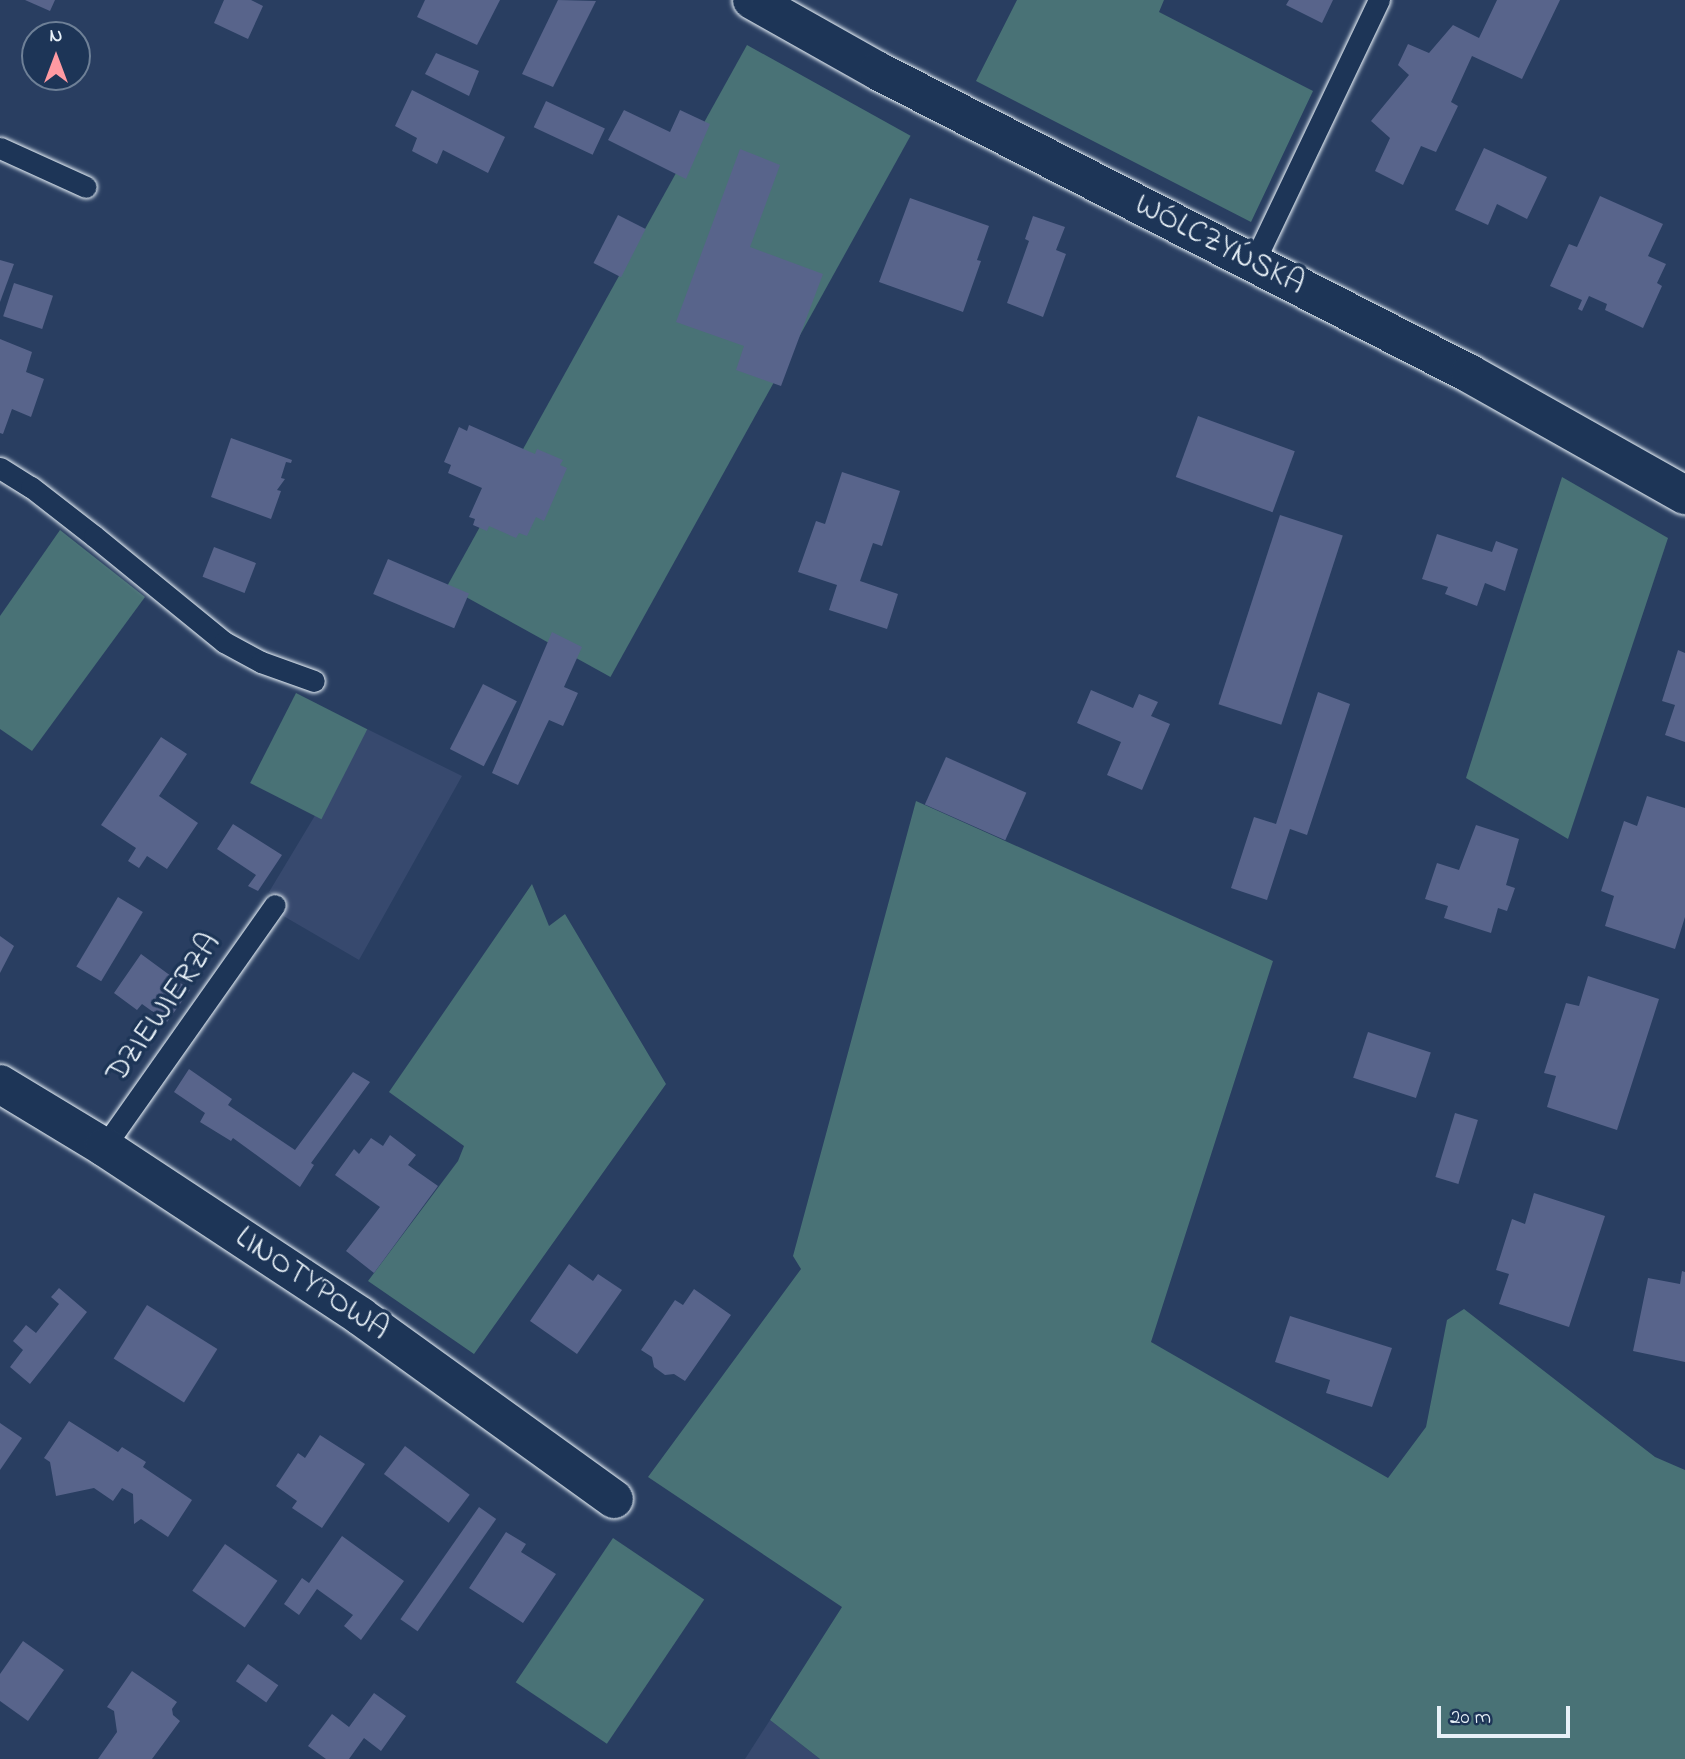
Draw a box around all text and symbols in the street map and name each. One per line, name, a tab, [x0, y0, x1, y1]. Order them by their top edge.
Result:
north arrow	[21, 21, 91, 91]
text: N	[50, 23, 62, 50]
street label: WÓLCZYŃSKA	[1128, 187, 1310, 305]
street label: DZIEWIERZA	[99, 927, 231, 1091]
street label: LINOTYPOWA	[227, 1220, 395, 1350]
scale bar	[1440, 1692, 1573, 1736]
text: 20 m	[1450, 1703, 1491, 1733]

